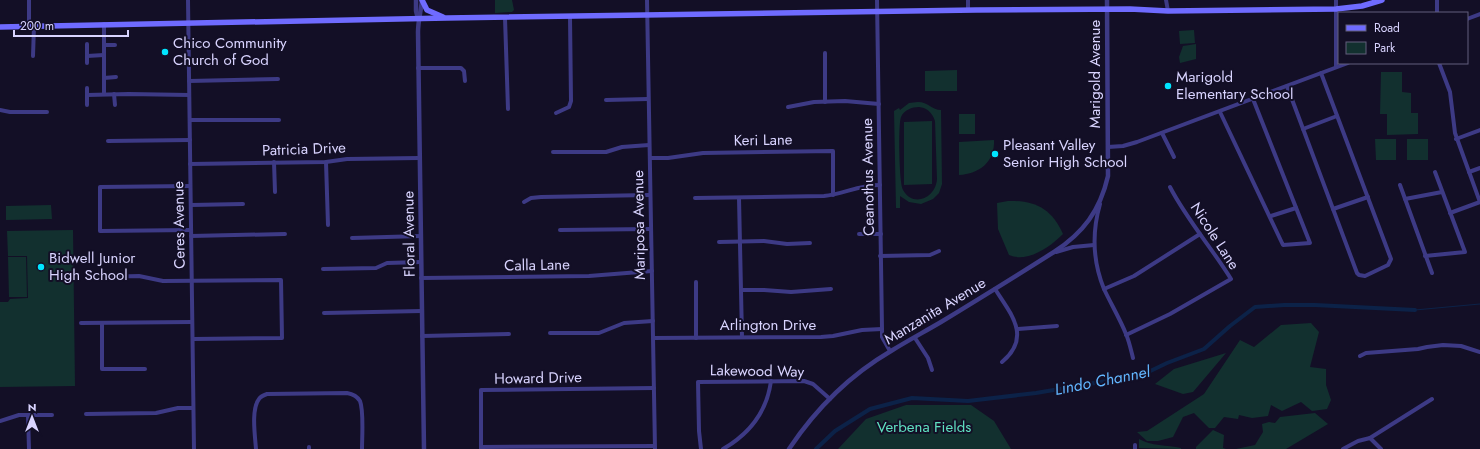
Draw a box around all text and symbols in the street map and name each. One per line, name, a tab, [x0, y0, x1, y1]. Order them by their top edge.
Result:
scale bar	[14, 12, 128, 38]
legend	[1338, 12, 1468, 64]
text: 200 m	[20, 17, 54, 35]
text: Road	[1374, 19, 1400, 37]
street label: Marigold Avenue	[1084, 20, 1106, 128]
place label: Chico Community Church of God	[173, 32, 287, 71]
text: Park	[1374, 39, 1396, 57]
marker: Chico Community Church of God	[160, 47, 170, 57]
place label: Marigold Elementary School	[1176, 66, 1293, 105]
marker: Marigold Elementary School	[1163, 81, 1173, 91]
street label: Ceanothus Avenue	[856, 118, 880, 236]
street label: Keri Lane	[733, 128, 793, 152]
place label: Pleasant Valley Senior High School	[1003, 134, 1127, 173]
street label: Patricia Drive	[262, 137, 347, 161]
marker: Pleasant Valley Senior High School	[990, 149, 1000, 159]
street label: Mariposa Avenue	[627, 170, 651, 280]
street label: Ceres Avenue	[167, 181, 191, 269]
street label: Floral Avenue	[397, 190, 421, 277]
street label: Nicole Lane	[1185, 198, 1245, 274]
place label: Bidwell Junior High School	[49, 247, 136, 286]
street label: Calla Lane	[504, 253, 570, 277]
marker: Bidwell Junior High School	[36, 262, 46, 272]
street label: Manzanita Avenue	[880, 272, 990, 350]
street label: Arlington Drive	[720, 314, 816, 336]
street label: Lakewood Way	[710, 359, 805, 383]
water label: Lindo Channel	[1052, 360, 1153, 401]
street label: Howard Drive	[494, 366, 582, 390]
north arrow	[12, 397, 52, 437]
text: N	[28, 399, 36, 415]
park label: Verbena Fields	[877, 416, 971, 438]

